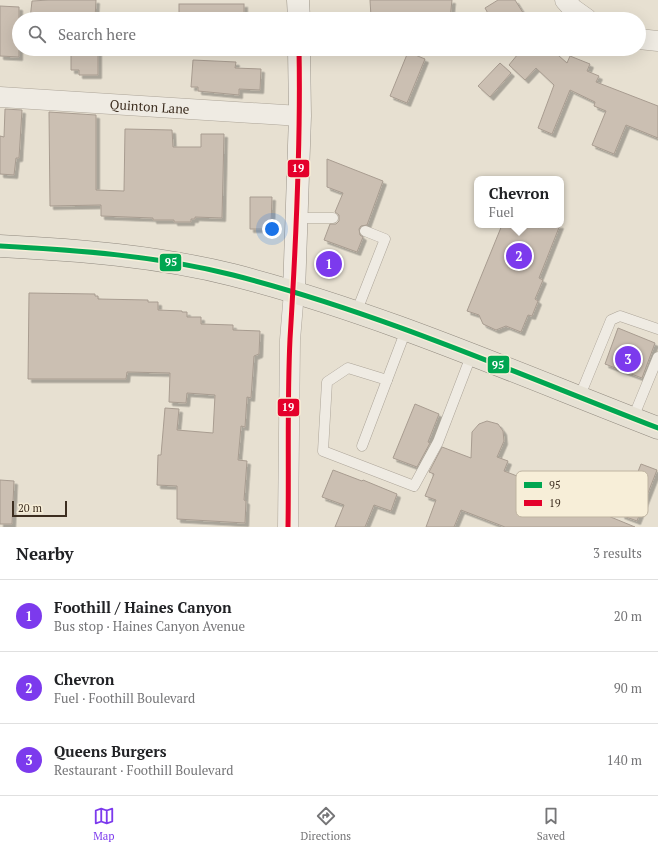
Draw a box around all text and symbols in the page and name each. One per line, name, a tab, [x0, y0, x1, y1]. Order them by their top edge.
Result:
search box	[12, 12, 646, 56]
icon: search	[26, 23, 48, 45]
text: Search here	[58, 24, 136, 44]
street label: Quinton Lane	[109, 95, 190, 118]
line badge: 19	[287, 159, 310, 178]
text: 19	[292, 161, 304, 175]
popup	[474, 176, 564, 228]
text: Chevron	[489, 183, 549, 203]
text: Fuel	[489, 203, 514, 221]
your location	[262, 219, 282, 239]
pin: 2	[506, 241, 532, 271]
pin: 1	[316, 249, 342, 279]
line badge: 95	[159, 253, 182, 272]
text: 95	[165, 255, 177, 269]
pin: 3	[615, 344, 641, 374]
line badge: 95	[487, 355, 510, 374]
text: 95	[492, 358, 504, 372]
line badge: 19	[277, 398, 300, 417]
text: 19	[282, 400, 294, 414]
legend	[516, 471, 648, 517]
text: 95	[549, 478, 561, 492]
text: 19	[549, 496, 561, 510]
scale bar	[12, 499, 67, 518]
text: 20 m	[18, 501, 42, 515]
text: Nearby	[16, 542, 74, 565]
text: 3 results	[593, 544, 642, 562]
text: Foothill / Haines Canyon	[54, 597, 232, 617]
text: 1	[25, 607, 33, 625]
text: 20 m	[614, 607, 642, 625]
text: Bus stop · Haines Canyon Avenue	[54, 617, 245, 635]
text: Chevron	[54, 669, 114, 689]
text: 2	[25, 679, 33, 697]
text: 90 m	[614, 679, 642, 697]
text: Fuel · Foothill Boulevard	[54, 689, 195, 707]
text: Queens Burgers	[54, 741, 167, 761]
text: 3	[25, 751, 33, 769]
text: 140 m	[607, 751, 642, 769]
text: Restaurant · Foothill Boulevard	[54, 761, 233, 779]
tab: Map	[93, 805, 115, 843]
tab: Directions	[300, 805, 351, 843]
tab: Saved	[537, 805, 565, 843]

